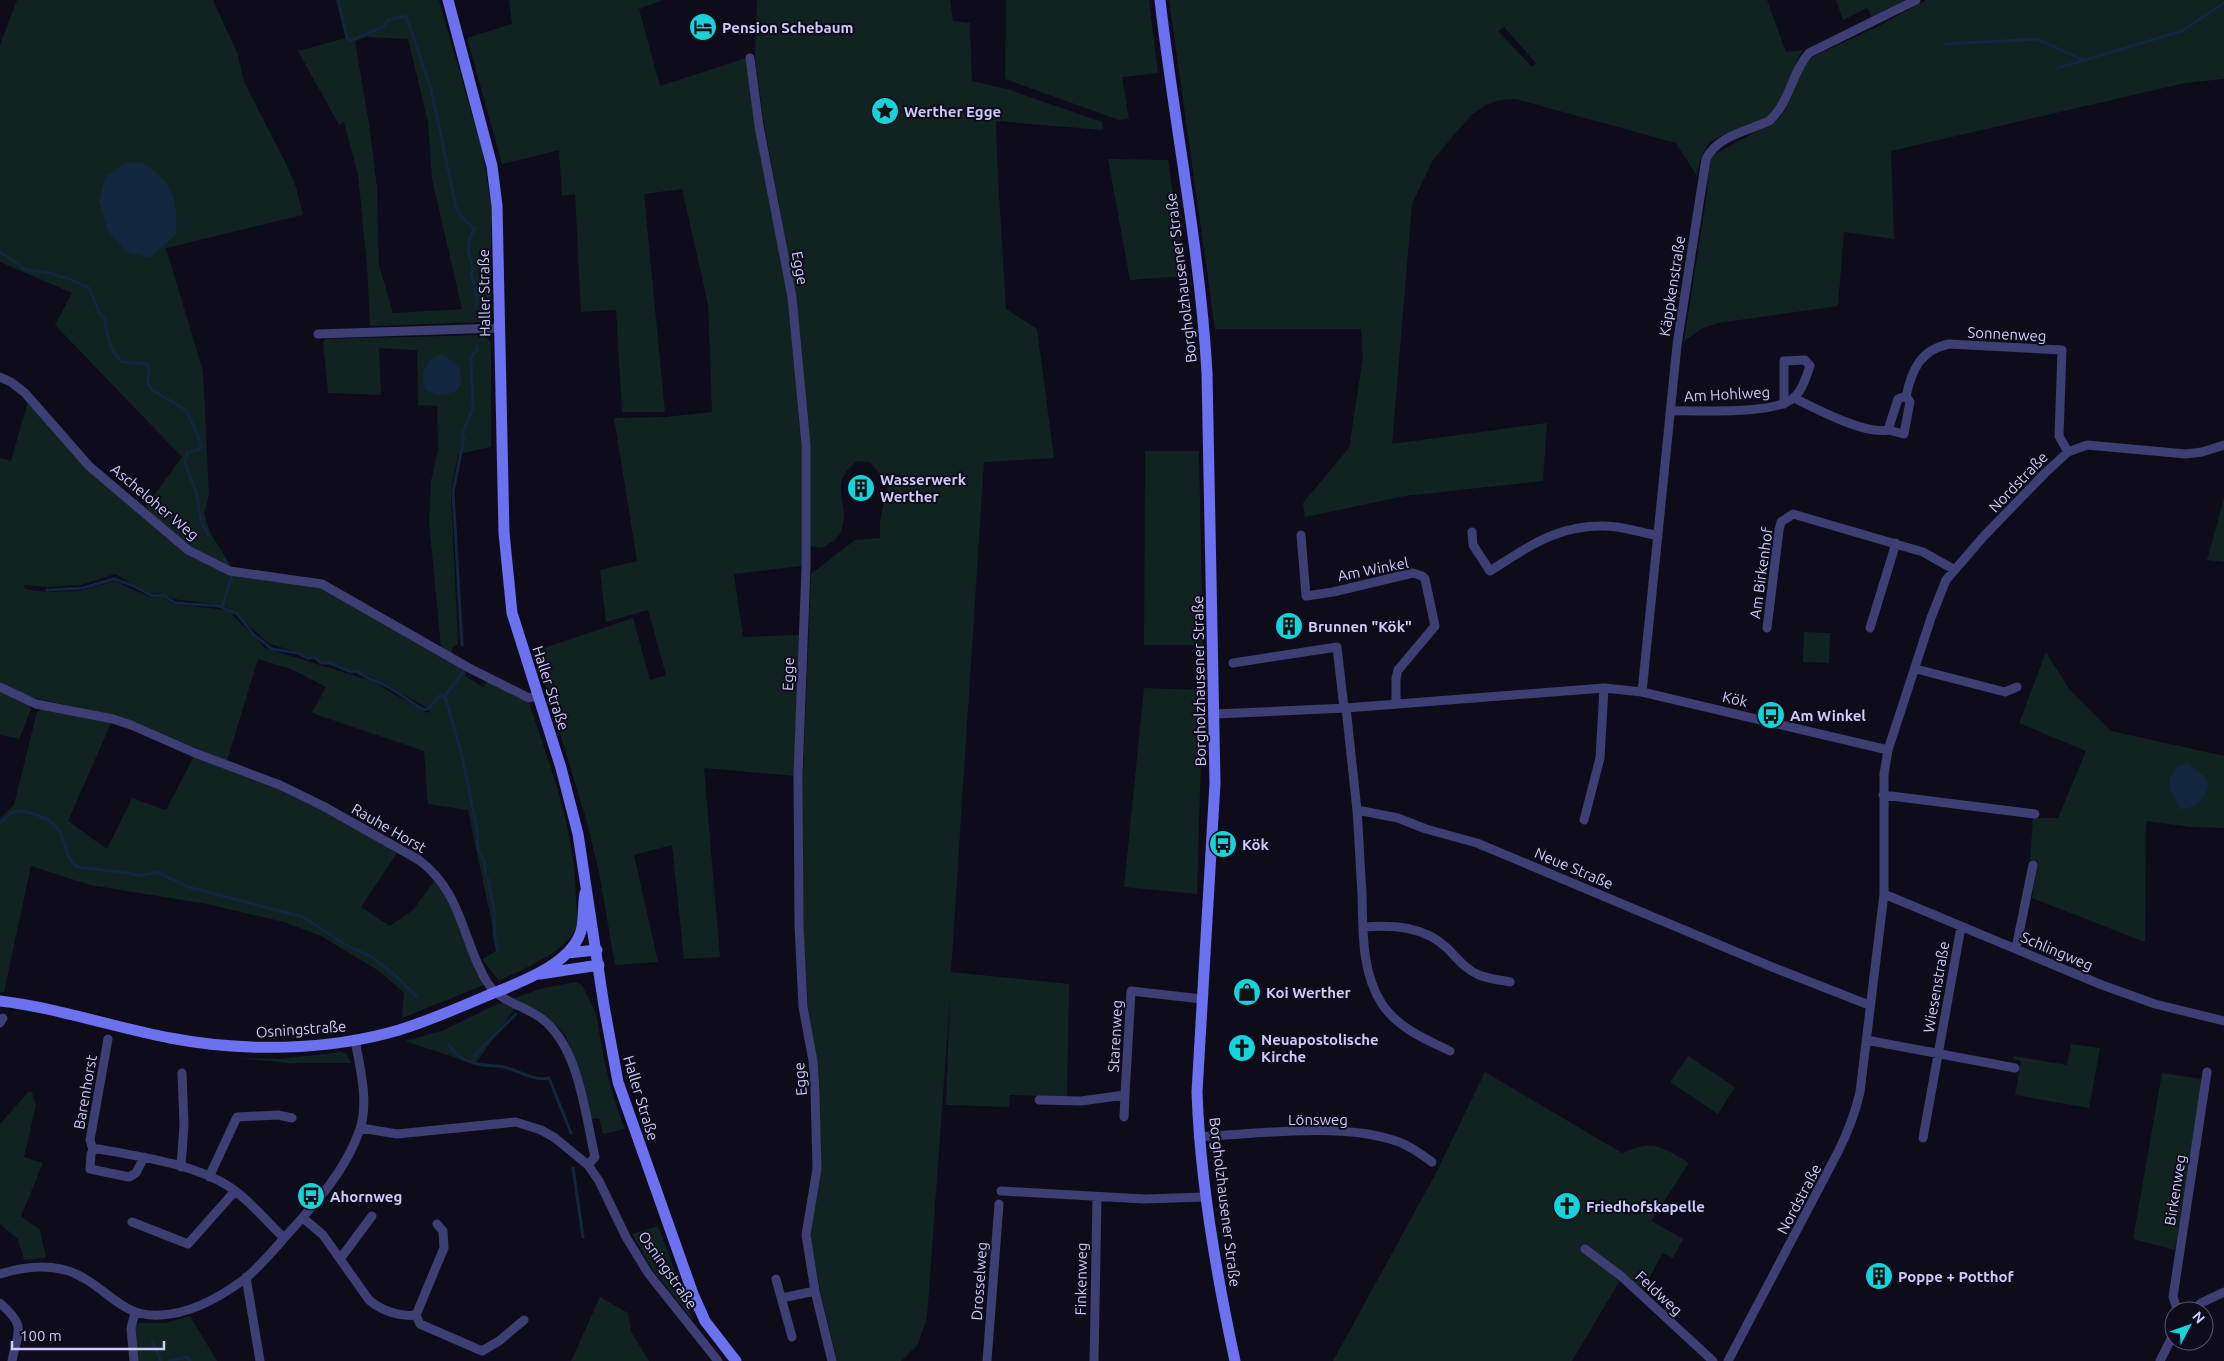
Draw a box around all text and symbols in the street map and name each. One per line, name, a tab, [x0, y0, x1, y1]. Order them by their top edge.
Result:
hotel icon: Pension Schebaum	[688, 12, 718, 42]
place label: Pension Schebaum	[722, 19, 853, 36]
place icon: Werther Egge	[870, 96, 900, 126]
place label: Werther Egge	[904, 103, 1001, 120]
street label: Borgholzhausener Straße	[1162, 192, 1200, 364]
street label: Käppkenstraße	[1656, 234, 1688, 338]
street label: Haller Straße	[475, 249, 493, 337]
street label: Egge	[788, 250, 812, 286]
street label: Sonnenweg	[1967, 323, 2047, 345]
street label: Am Hohlweg	[1683, 383, 1771, 405]
street label: Nordstraße	[1985, 448, 2051, 516]
street label: Ascheloher Weg	[108, 460, 202, 544]
place label: Wasserwerk Werther	[880, 471, 967, 505]
building icon: Wasserwerk Werther	[846, 473, 876, 503]
street label: Am Birkenhof	[1746, 526, 1776, 620]
street label: Am Winkel	[1336, 554, 1410, 584]
street label: Borgholzhausener Straße	[1189, 595, 1209, 767]
building icon: Brunnen "Kök"	[1274, 611, 1304, 641]
place label: Brunnen "Kök"	[1308, 618, 1412, 635]
street label: Haller Straße	[529, 644, 573, 732]
street label: Egge	[779, 657, 797, 691]
street label: Kök	[1721, 688, 1750, 710]
bus stop icon: Am Winkel	[1756, 700, 1786, 730]
place label: Am Winkel	[1790, 707, 1866, 724]
street label: Rauhe Horst	[349, 800, 429, 856]
bus stop icon: Kök	[1208, 829, 1238, 859]
place label: Kök	[1242, 836, 1270, 853]
street label: Neue Straße	[1532, 844, 1616, 892]
street label: Schlingweg	[2018, 928, 2096, 974]
street label: Wiesenstraße	[1920, 940, 1952, 1034]
shop icon: Koi Werther	[1232, 977, 1262, 1007]
place label: Koi Werther	[1266, 984, 1352, 1001]
street label: Starenweg	[1105, 999, 1125, 1073]
street label: Osningstraße	[255, 1017, 347, 1041]
place label: Neuapostolische Kirche	[1261, 1031, 1379, 1065]
church icon: Neuapostolische Kirche	[1227, 1033, 1257, 1063]
street label: Barenhorst	[70, 1053, 100, 1130]
street label: Haller Straße	[620, 1053, 662, 1143]
street label: Egge	[790, 1061, 810, 1097]
street label: Lönsweg	[1288, 1111, 1348, 1128]
street label: Borgholzhausener Straße	[1206, 1116, 1244, 1288]
street label: Birkenweg	[2161, 1153, 2189, 1227]
street label: Nordstraße	[1773, 1161, 1825, 1237]
bus stop icon: Ahornweg	[296, 1181, 326, 1211]
place label: Ahornweg	[330, 1188, 402, 1205]
church icon: Friedhofskapelle	[1552, 1191, 1582, 1221]
place label: Friedhofskapelle	[1586, 1198, 1705, 1215]
street label: Osningstraße	[635, 1228, 701, 1312]
street label: Drosselweg	[968, 1241, 990, 1321]
street label: Finkenweg	[1072, 1242, 1090, 1316]
building icon: Poppe + Potthof	[1864, 1261, 1894, 1291]
street label: Feldweg	[1632, 1267, 1686, 1319]
place label: Poppe + Potthof	[1898, 1268, 2015, 1285]
north arrow	[2164, 1301, 2214, 1351]
text: N	[2189, 1308, 2208, 1327]
scale bar	[12, 1318, 165, 1350]
text: 100 m	[20, 1327, 62, 1344]

